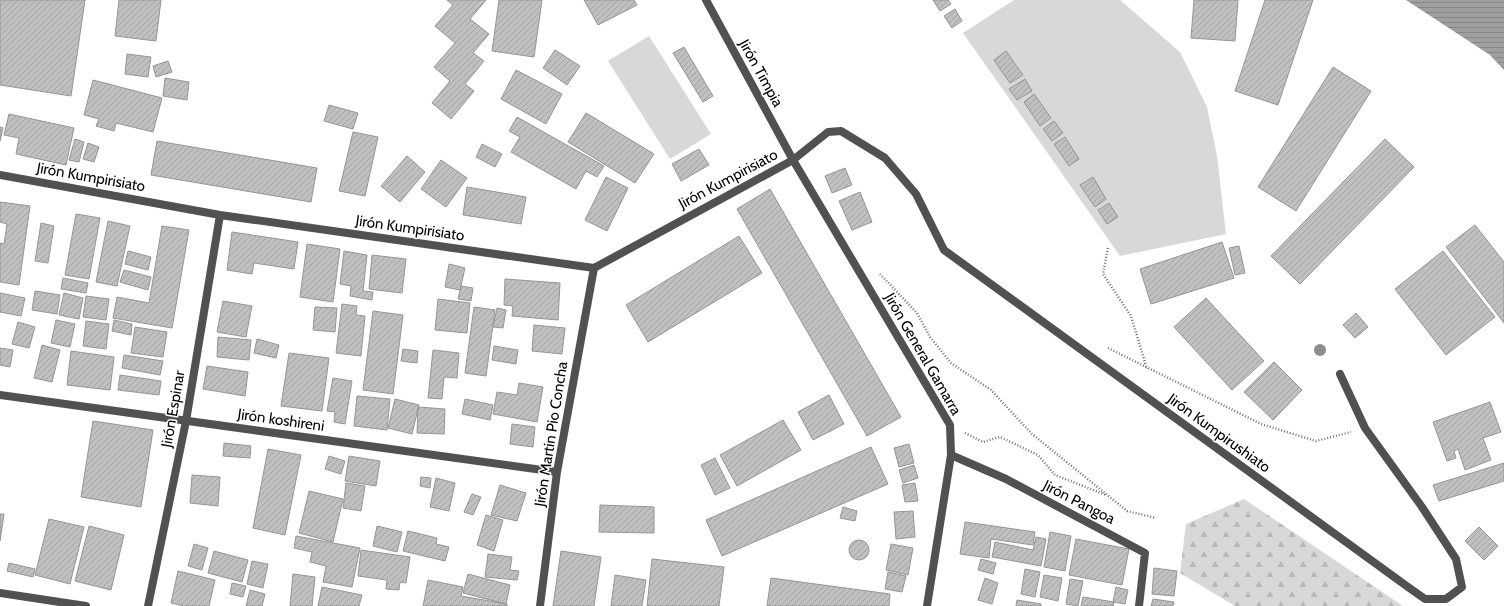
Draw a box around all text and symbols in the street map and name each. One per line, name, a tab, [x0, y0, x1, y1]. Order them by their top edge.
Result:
street label: Jirón Timpia	[735, 35, 787, 111]
street label: Jirón Kumpirisiato	[674, 145, 781, 213]
street label: Jirón Kumpirisiato	[34, 158, 147, 195]
street label: Jirón Kumpirisiato	[353, 211, 466, 245]
street label: Jirón General Gamarra	[880, 289, 966, 419]
street label: Jirón Martin Pio Concha	[530, 359, 571, 509]
street label: Jirón Espinar	[157, 369, 189, 450]
street label: Jirón Kumpirushiato	[1163, 389, 1274, 476]
street label: Jirón koshireni	[235, 405, 326, 435]
street label: Jirón Pangoa	[1039, 476, 1119, 528]

